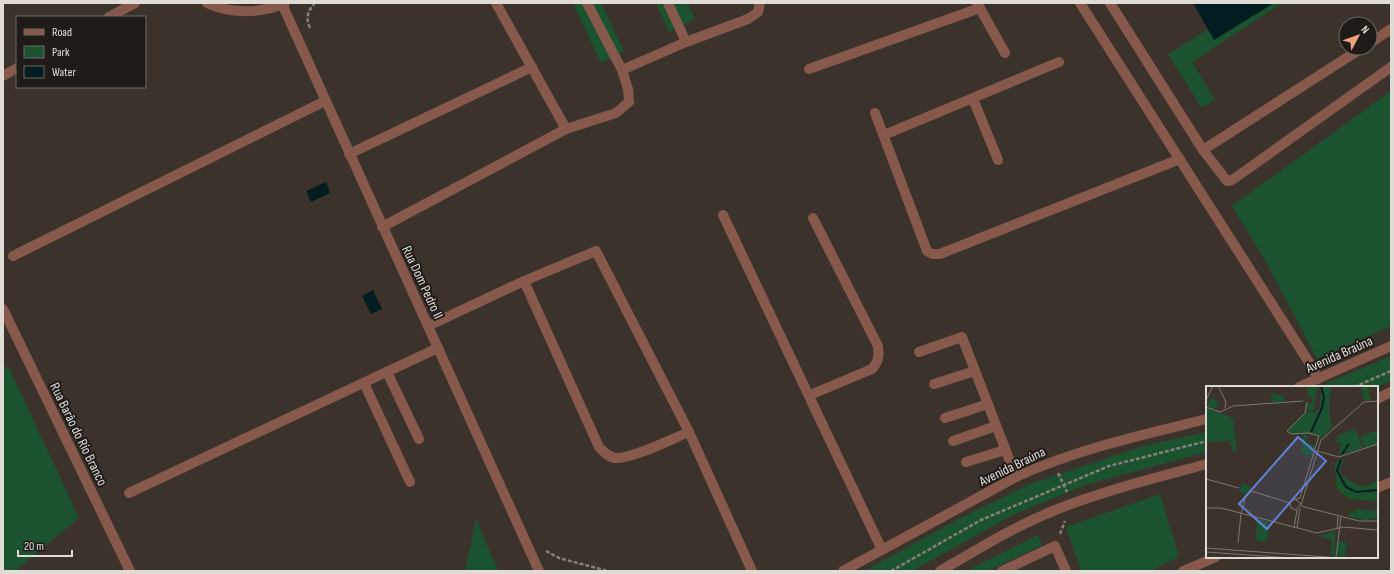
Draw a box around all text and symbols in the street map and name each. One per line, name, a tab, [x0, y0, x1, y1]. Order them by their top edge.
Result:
legend	[16, 16, 146, 88]
north arrow	[1338, 16, 1378, 56]
text: N	[1358, 23, 1372, 36]
text: Road	[52, 25, 72, 40]
text: Park	[52, 45, 70, 60]
text: Water	[52, 65, 76, 80]
street label: Rua Dom Pedro II	[398, 243, 447, 321]
street label: Avenida Braúna	[1302, 332, 1375, 377]
street label: Rua Barão do Río Branco	[46, 380, 111, 489]
inset map	[1206, 386, 1378, 558]
street label: Avenida Braúna	[975, 443, 1048, 490]
scale bar	[18, 532, 72, 558]
text: 20 m	[24, 539, 44, 554]

